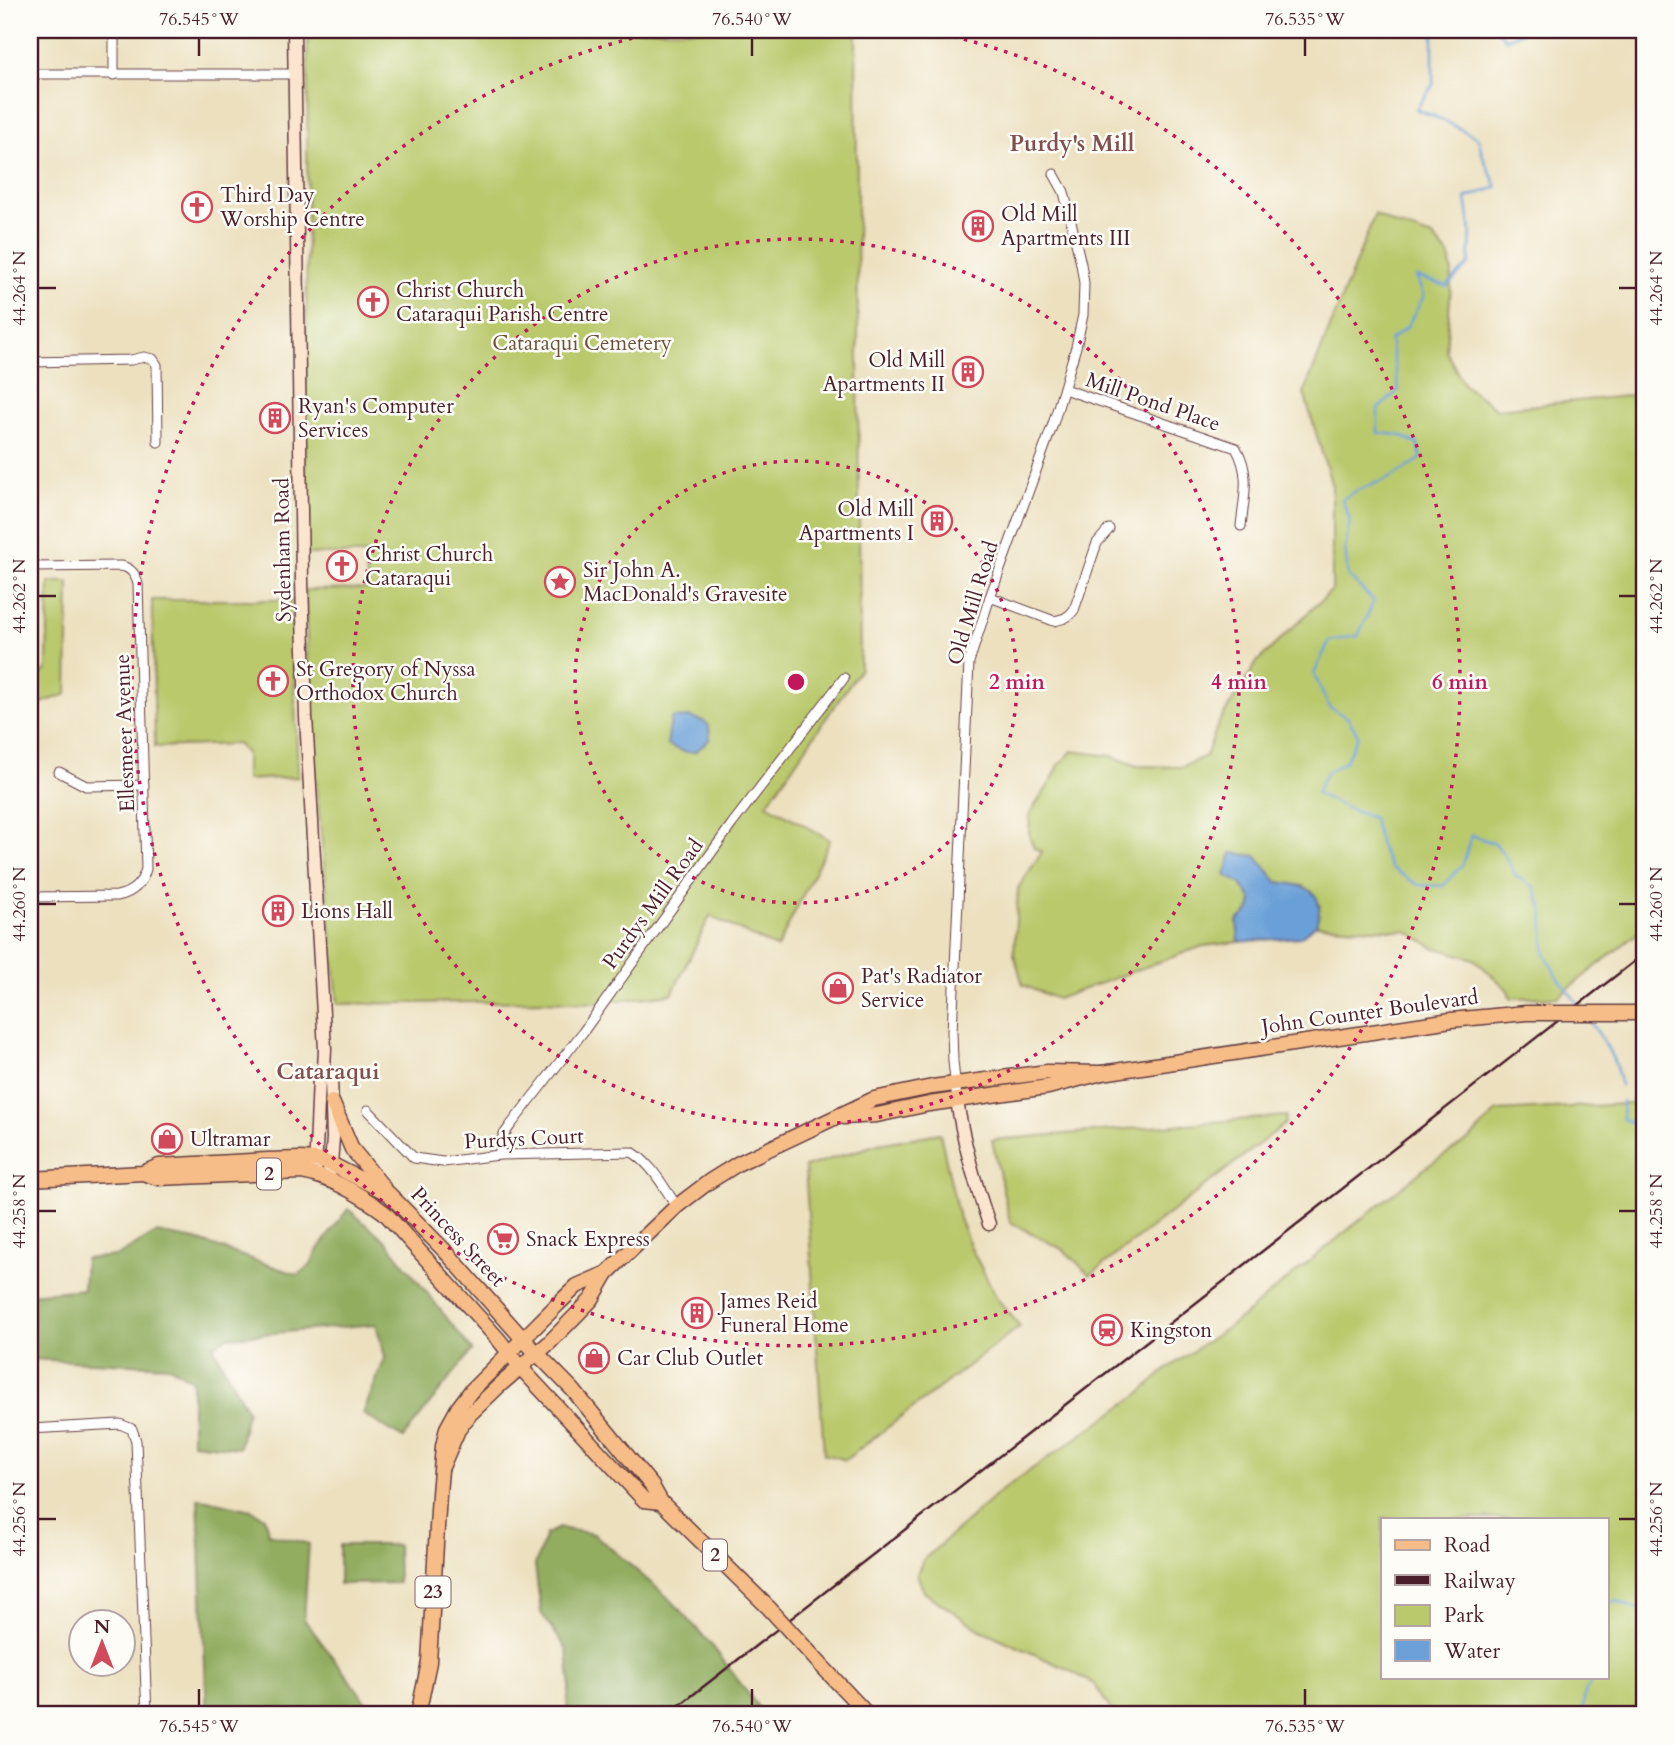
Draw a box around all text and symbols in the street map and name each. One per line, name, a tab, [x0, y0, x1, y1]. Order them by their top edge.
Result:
text: 76.545°W	[159, 7, 239, 32]
text: 76.540°W	[712, 7, 792, 32]
text: 76.535°W	[1265, 7, 1345, 32]
district label: Purdy's Mill	[1010, 128, 1135, 159]
place label: Third Day Worship Centre	[219, 181, 365, 234]
church icon: Third Day Worship Centre	[180, 190, 214, 224]
place label: Old Mill Apartments III	[1001, 200, 1131, 253]
building icon: Old Mill Apartments III	[961, 209, 995, 243]
text: 44.264°N	[7, 250, 32, 326]
text: 44.264°N	[1644, 250, 1669, 326]
place label: Christ Church Cataraqui Parish Centre	[396, 276, 609, 329]
church icon: Christ Church Cataraqui Parish Centre	[356, 285, 390, 319]
park label: Cataraqui Cemetery	[492, 329, 672, 358]
place label: Old Mill Apartments II	[823, 346, 945, 399]
building icon: Old Mill Apartments II	[951, 355, 985, 389]
street label: Mill Pond Place	[1082, 365, 1224, 439]
place label: Ryan's Computer Services	[298, 392, 454, 445]
building icon: Ryan's Computer Services	[258, 401, 292, 435]
street label: Sydenham Road	[267, 478, 299, 622]
place label: Old Mill Apartments I	[799, 495, 914, 548]
building icon: Old Mill Apartments I	[920, 504, 954, 538]
street label: Old Mill Road	[940, 537, 1006, 669]
place label: Christ Church Cataraqui	[365, 540, 494, 593]
church icon: Christ Church Cataraqui	[325, 549, 359, 583]
place label: Sir John A. MacDonald's Gravesite	[583, 556, 787, 609]
text: 44.262°N	[7, 558, 32, 634]
text: 44.262°N	[1644, 558, 1669, 634]
place icon: Sir John A. MacDonald's Gravesite	[543, 565, 577, 599]
street label: Ellesmeer Avenue	[108, 653, 142, 813]
place label: St Gregory of Nyssa Orthodox Church	[296, 655, 476, 708]
church icon: St Gregory of Nyssa Orthodox Church	[256, 664, 290, 698]
text: 2 min	[989, 668, 1045, 697]
text: 4 min	[1211, 668, 1267, 697]
text: 6 min	[1432, 668, 1488, 697]
centre of rings	[784, 670, 808, 694]
street label: Purdys Mill Road	[596, 833, 710, 975]
text: 44.260°N	[7, 866, 32, 942]
text: 44.260°N	[1644, 866, 1669, 942]
building icon: Lions Hall	[261, 894, 295, 928]
place label: Lions Hall	[301, 897, 393, 926]
place label: Pat's Radiator Service	[861, 962, 982, 1015]
shop icon: Pat's Radiator Service	[821, 971, 855, 1005]
street label: John Counter Boulevard	[1257, 982, 1480, 1042]
district label: Cataraqui	[276, 1056, 380, 1087]
street label: Purdys Court	[463, 1121, 585, 1157]
shop icon: Ultramar	[150, 1122, 184, 1156]
place label: Ultramar	[190, 1125, 271, 1154]
road number: 2	[257, 1158, 281, 1190]
text: 44.258°N	[7, 1173, 32, 1249]
text: 44.258°N	[1644, 1173, 1669, 1249]
street label: Princess Street	[404, 1181, 512, 1294]
supermarket icon: Snack Express	[486, 1222, 520, 1256]
place label: Snack Express	[526, 1225, 650, 1254]
place label: James Reid Funeral Home	[717, 1287, 849, 1340]
building icon: James Reid Funeral Home	[680, 1296, 714, 1330]
station icon: Kingston	[1090, 1313, 1124, 1347]
place label: Kingston	[1130, 1316, 1212, 1345]
shop icon: Car Club Outlet	[577, 1341, 611, 1375]
place label: Car Club Outlet	[617, 1344, 763, 1373]
text: 44.256°N	[7, 1481, 32, 1557]
text: 44.256°N	[1644, 1481, 1669, 1557]
legend	[1381, 1518, 1608, 1678]
text: Road	[1444, 1531, 1490, 1560]
road number: 2	[703, 1540, 727, 1570]
text: Railway	[1444, 1567, 1516, 1596]
road number: 23	[416, 1576, 450, 1608]
text: Park	[1444, 1601, 1485, 1630]
north arrow	[66, 1608, 136, 1678]
text: N	[94, 1614, 111, 1640]
text: Water	[1443, 1637, 1500, 1666]
text: 76.545°W	[159, 1714, 239, 1739]
text: 76.540°W	[712, 1714, 792, 1739]
text: 76.535°W	[1265, 1714, 1345, 1739]

